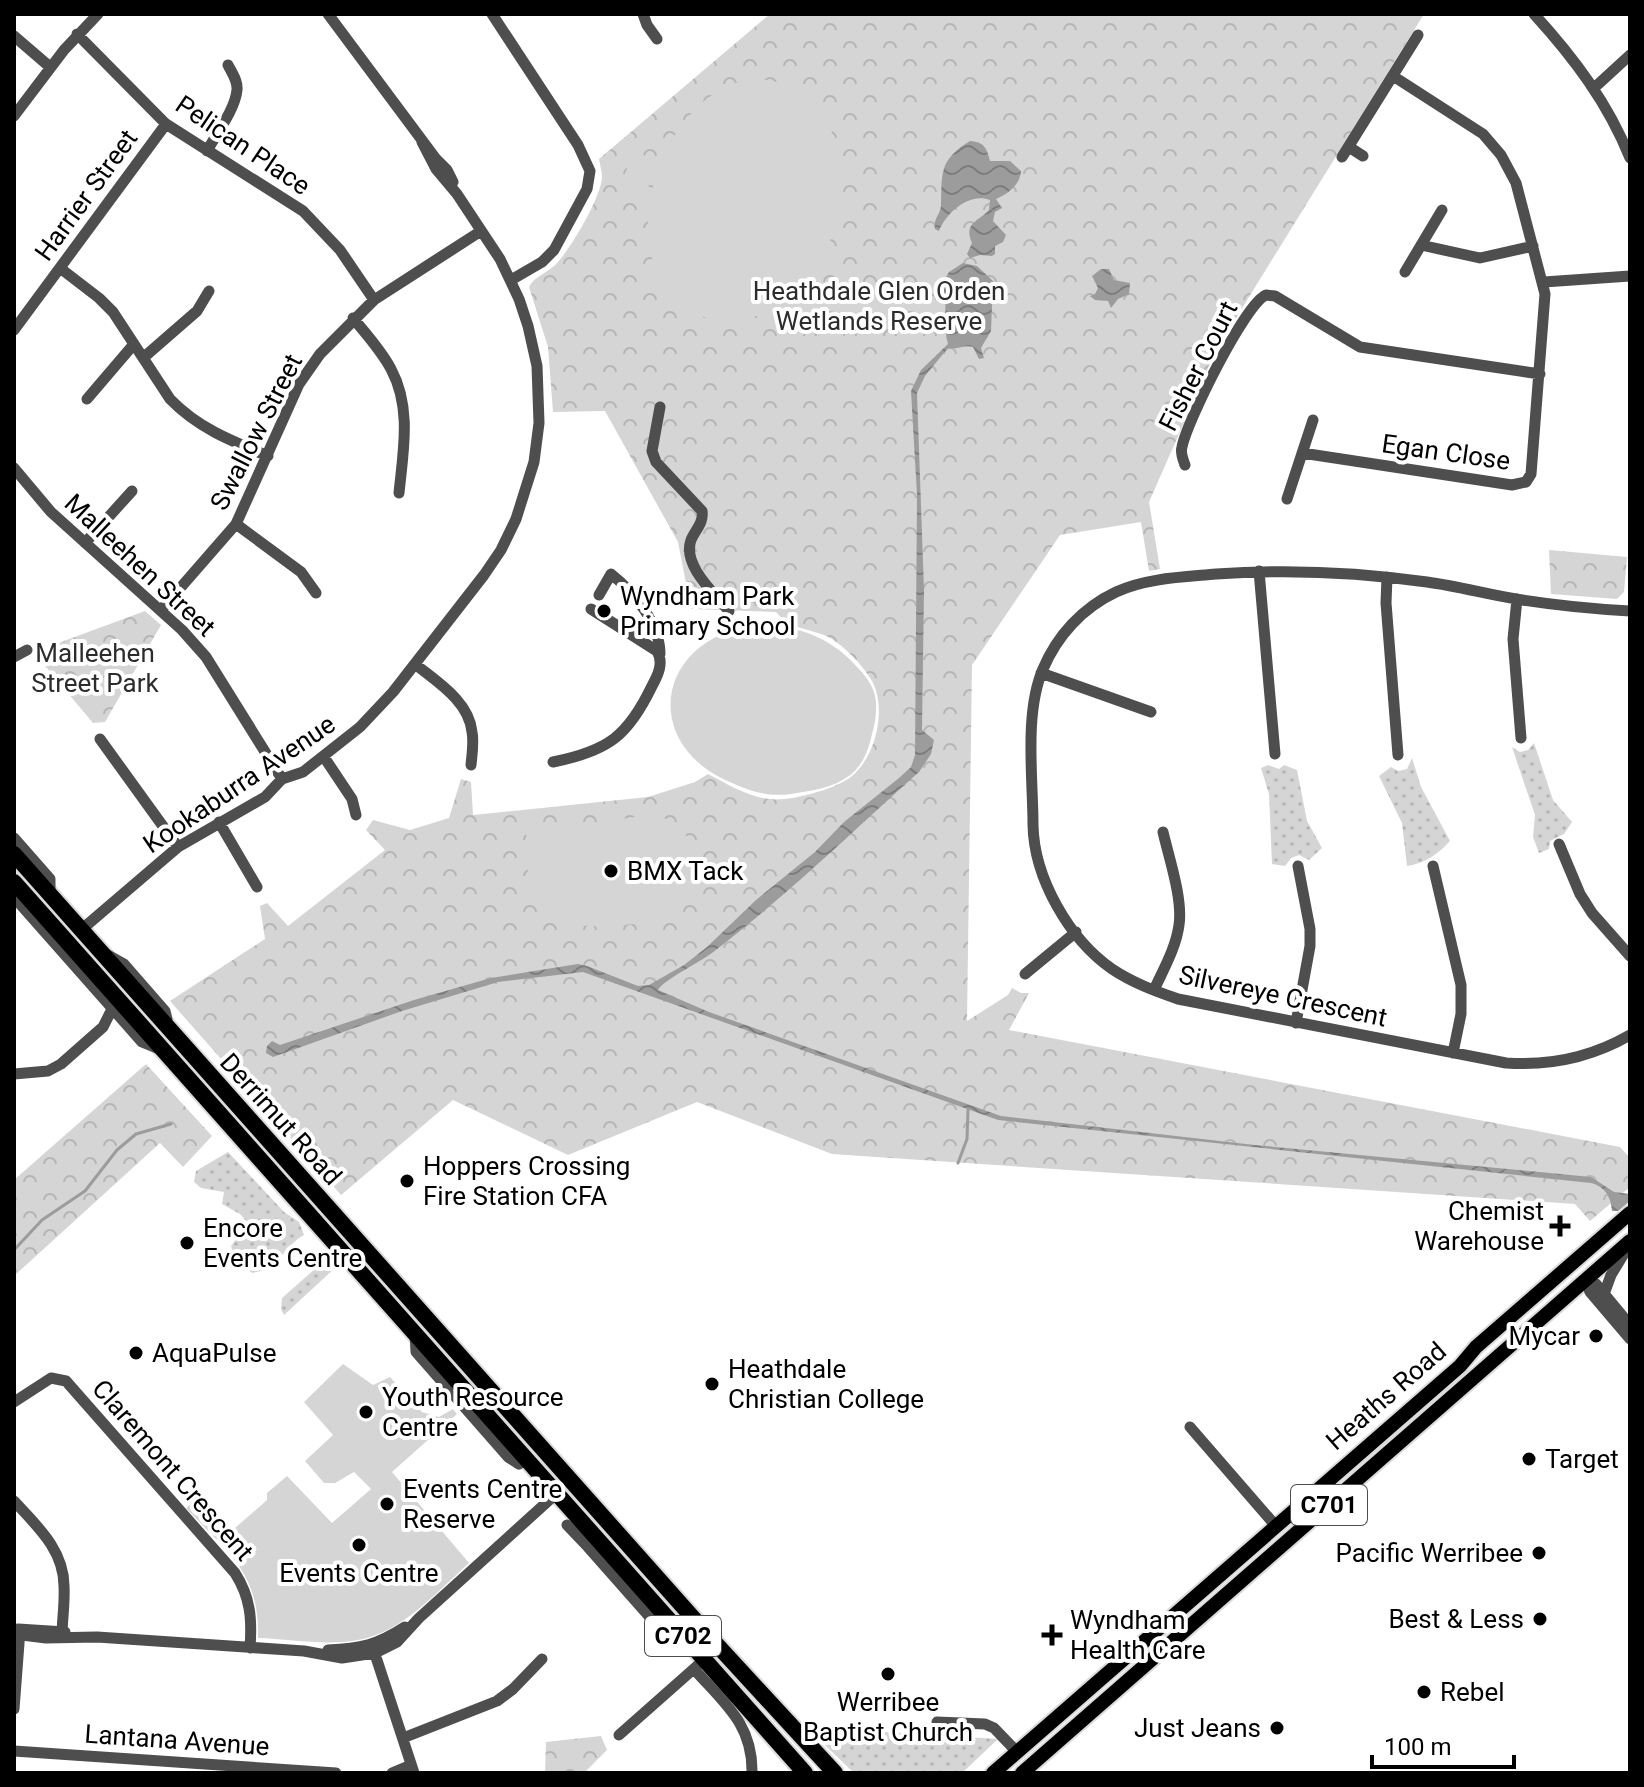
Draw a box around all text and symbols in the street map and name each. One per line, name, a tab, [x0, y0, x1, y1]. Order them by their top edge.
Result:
street label: Pelican Place	[170, 89, 316, 201]
street label: Harrier Street	[29, 124, 143, 266]
park label: Heathdale Glen Orden Wetlands Reserve	[753, 276, 1005, 336]
street label: Fisher Court	[1153, 296, 1243, 436]
street label: Swallow Street	[204, 349, 308, 515]
street label: Egan Close	[1380, 428, 1512, 476]
street label: Malleehen Street	[59, 488, 221, 642]
place label: Wyndham Park Primary School	[620, 581, 796, 641]
marker: Wyndham Park Primary School	[595, 602, 613, 620]
park label: Malleehen Street Park	[31, 638, 160, 698]
street label: Kookaburra Avenue	[138, 709, 340, 859]
place label: BMX Tack	[627, 856, 744, 886]
marker: BMX Tack	[602, 862, 620, 880]
street label: Silvereye Crescent	[1176, 959, 1390, 1033]
street label: Derrimut Road	[214, 1047, 348, 1191]
place label: Hoppers Crossing Fire Station CFA	[423, 1151, 630, 1211]
marker: Hoppers Crossing Fire Station CFA	[398, 1172, 416, 1190]
place label: Chemist Warehouse	[1414, 1196, 1544, 1256]
place label: Encore Events Centre	[203, 1213, 362, 1273]
marker: Chemist Warehouse	[1551, 1217, 1569, 1235]
marker: Encore Events Centre	[178, 1234, 196, 1252]
place label: Mycar	[1509, 1321, 1580, 1351]
marker: Mycar	[1587, 1327, 1605, 1345]
street label: Heaths Road	[1320, 1336, 1452, 1456]
place label: AquaPulse	[152, 1338, 276, 1368]
marker: AquaPulse	[127, 1344, 145, 1362]
place label: Heathdale Christian College	[728, 1354, 924, 1414]
street label: Claremont Crescent	[86, 1373, 260, 1567]
marker: Heathdale Christian College	[703, 1375, 721, 1393]
place label: Youth Resource Centre	[382, 1382, 564, 1442]
marker: Youth Resource Centre	[357, 1403, 375, 1421]
place label: Target	[1545, 1444, 1619, 1474]
marker: Target	[1520, 1450, 1538, 1468]
place label: Events Centre Reserve	[403, 1474, 562, 1534]
road number: C701	[1291, 1485, 1367, 1525]
marker: Events Centre Reserve	[378, 1495, 396, 1513]
marker: Events Centre	[350, 1536, 368, 1554]
place label: Pacific Werribee	[1336, 1538, 1523, 1568]
marker: Pacific Werribee	[1530, 1544, 1548, 1562]
place label: Events Centre	[279, 1558, 439, 1588]
place label: Best & Less	[1388, 1604, 1524, 1634]
place label: Wyndham Health Care	[1070, 1605, 1206, 1665]
marker: Best & Less	[1531, 1610, 1549, 1628]
road number: C702	[645, 1616, 721, 1656]
marker: Wyndham Health Care	[1041, 1624, 1063, 1646]
marker: Werribee Baptist Church	[879, 1665, 897, 1683]
place label: Rebel	[1440, 1677, 1505, 1707]
marker: Rebel	[1415, 1683, 1433, 1701]
place label: Werribee Baptist Church	[803, 1687, 973, 1747]
place label: Just Jeans	[1134, 1713, 1261, 1743]
street label: Lantana Avenue	[84, 1719, 270, 1761]
marker: Just Jeans	[1268, 1719, 1286, 1737]
scale bar	[1372, 1719, 1514, 1769]
text: 100 m	[1384, 1733, 1451, 1761]

